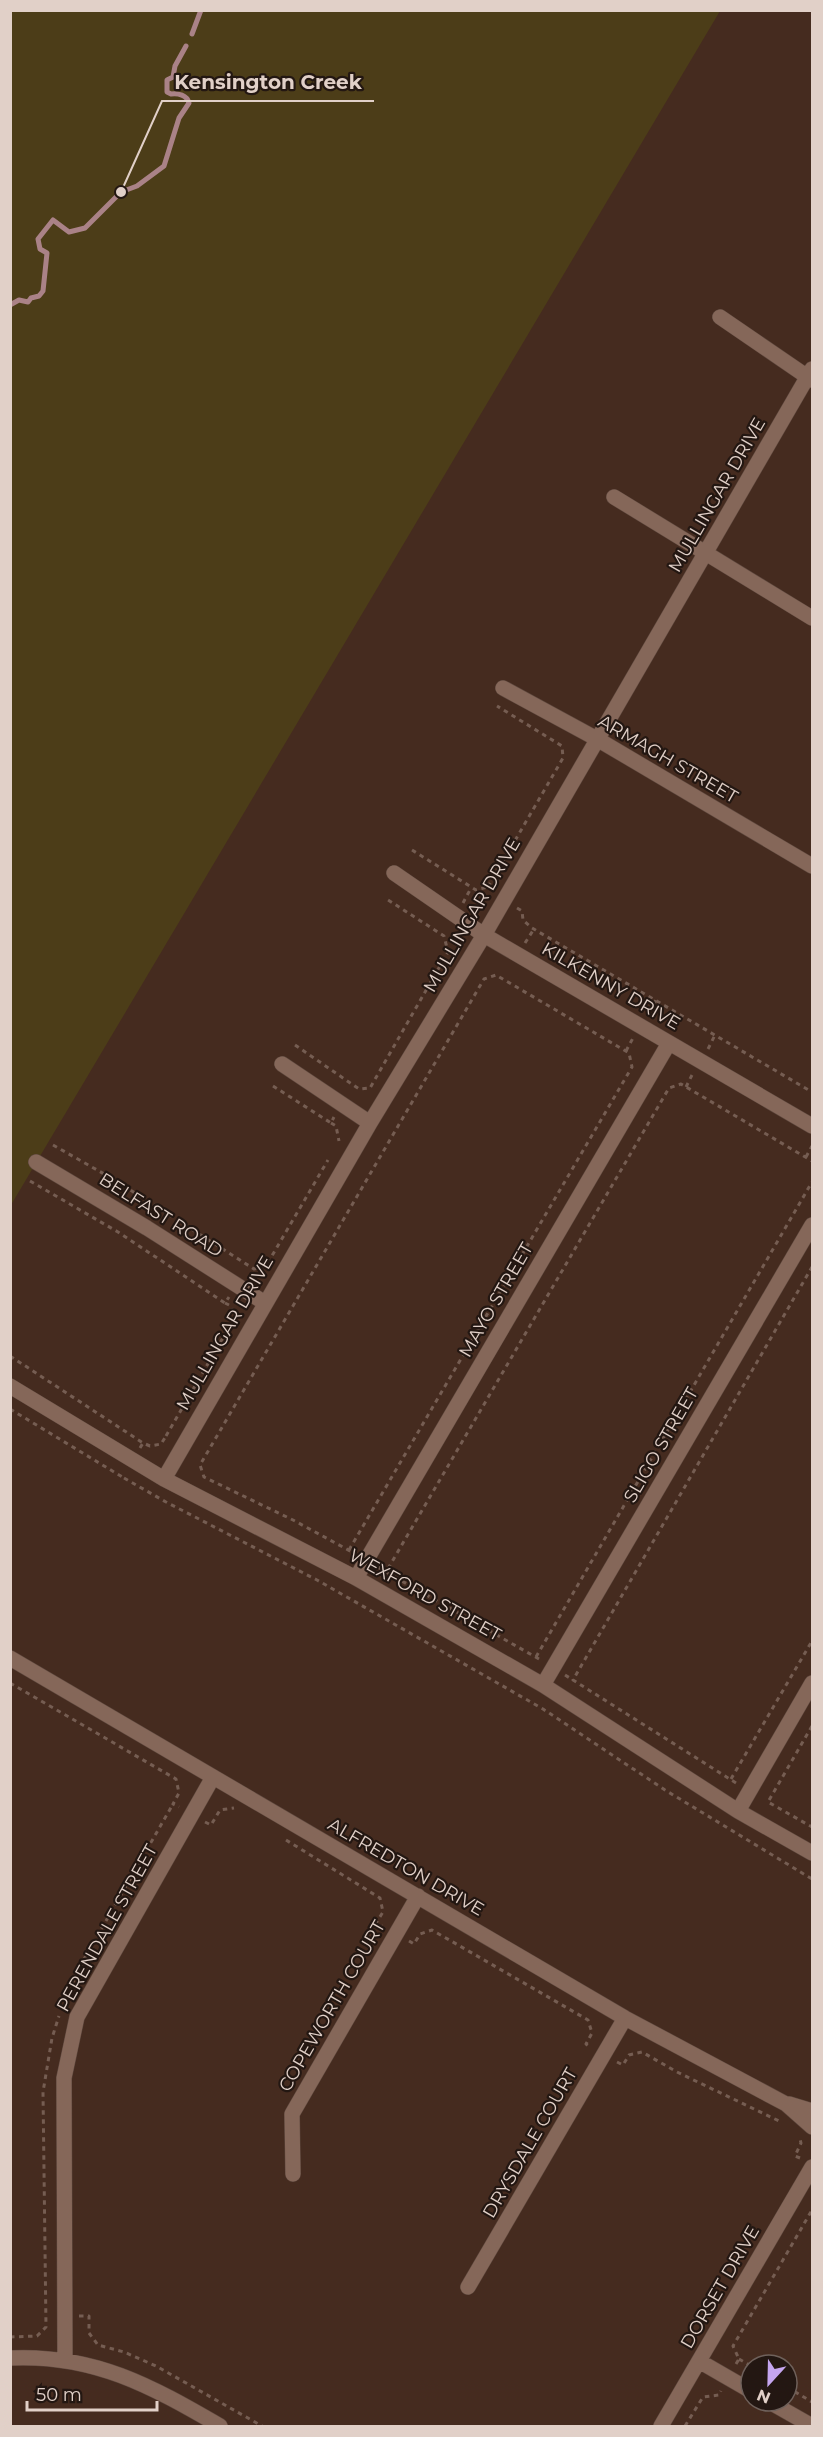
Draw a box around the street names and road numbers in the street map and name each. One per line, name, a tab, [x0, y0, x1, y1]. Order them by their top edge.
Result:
street label: MULLINGAR DRIVE	[664, 414, 770, 576]
street label: ARMAGH STREET	[594, 710, 742, 808]
street label: MULLINGAR DRIVE	[419, 834, 525, 996]
street label: KILKENNY DRIVE	[538, 937, 684, 1035]
street label: BELFAST ROAD	[95, 1168, 227, 1262]
street label: MAYO STREET	[454, 1238, 538, 1361]
street label: MULLINGAR DRIVE	[172, 1252, 278, 1414]
street label: SLIGO STREET	[619, 1383, 703, 1507]
street label: WEXFORD STREET	[345, 1544, 506, 1646]
street label: ALFREDTON DRIVE	[324, 1813, 488, 1921]
street label: PERENDALE STREET	[52, 1840, 163, 2016]
street label: COPEWORTH COURT	[274, 1916, 390, 2095]
street label: DRYSDALE COURT	[478, 2064, 582, 2222]
street label: DORSET DRIVE	[676, 2222, 764, 2352]

